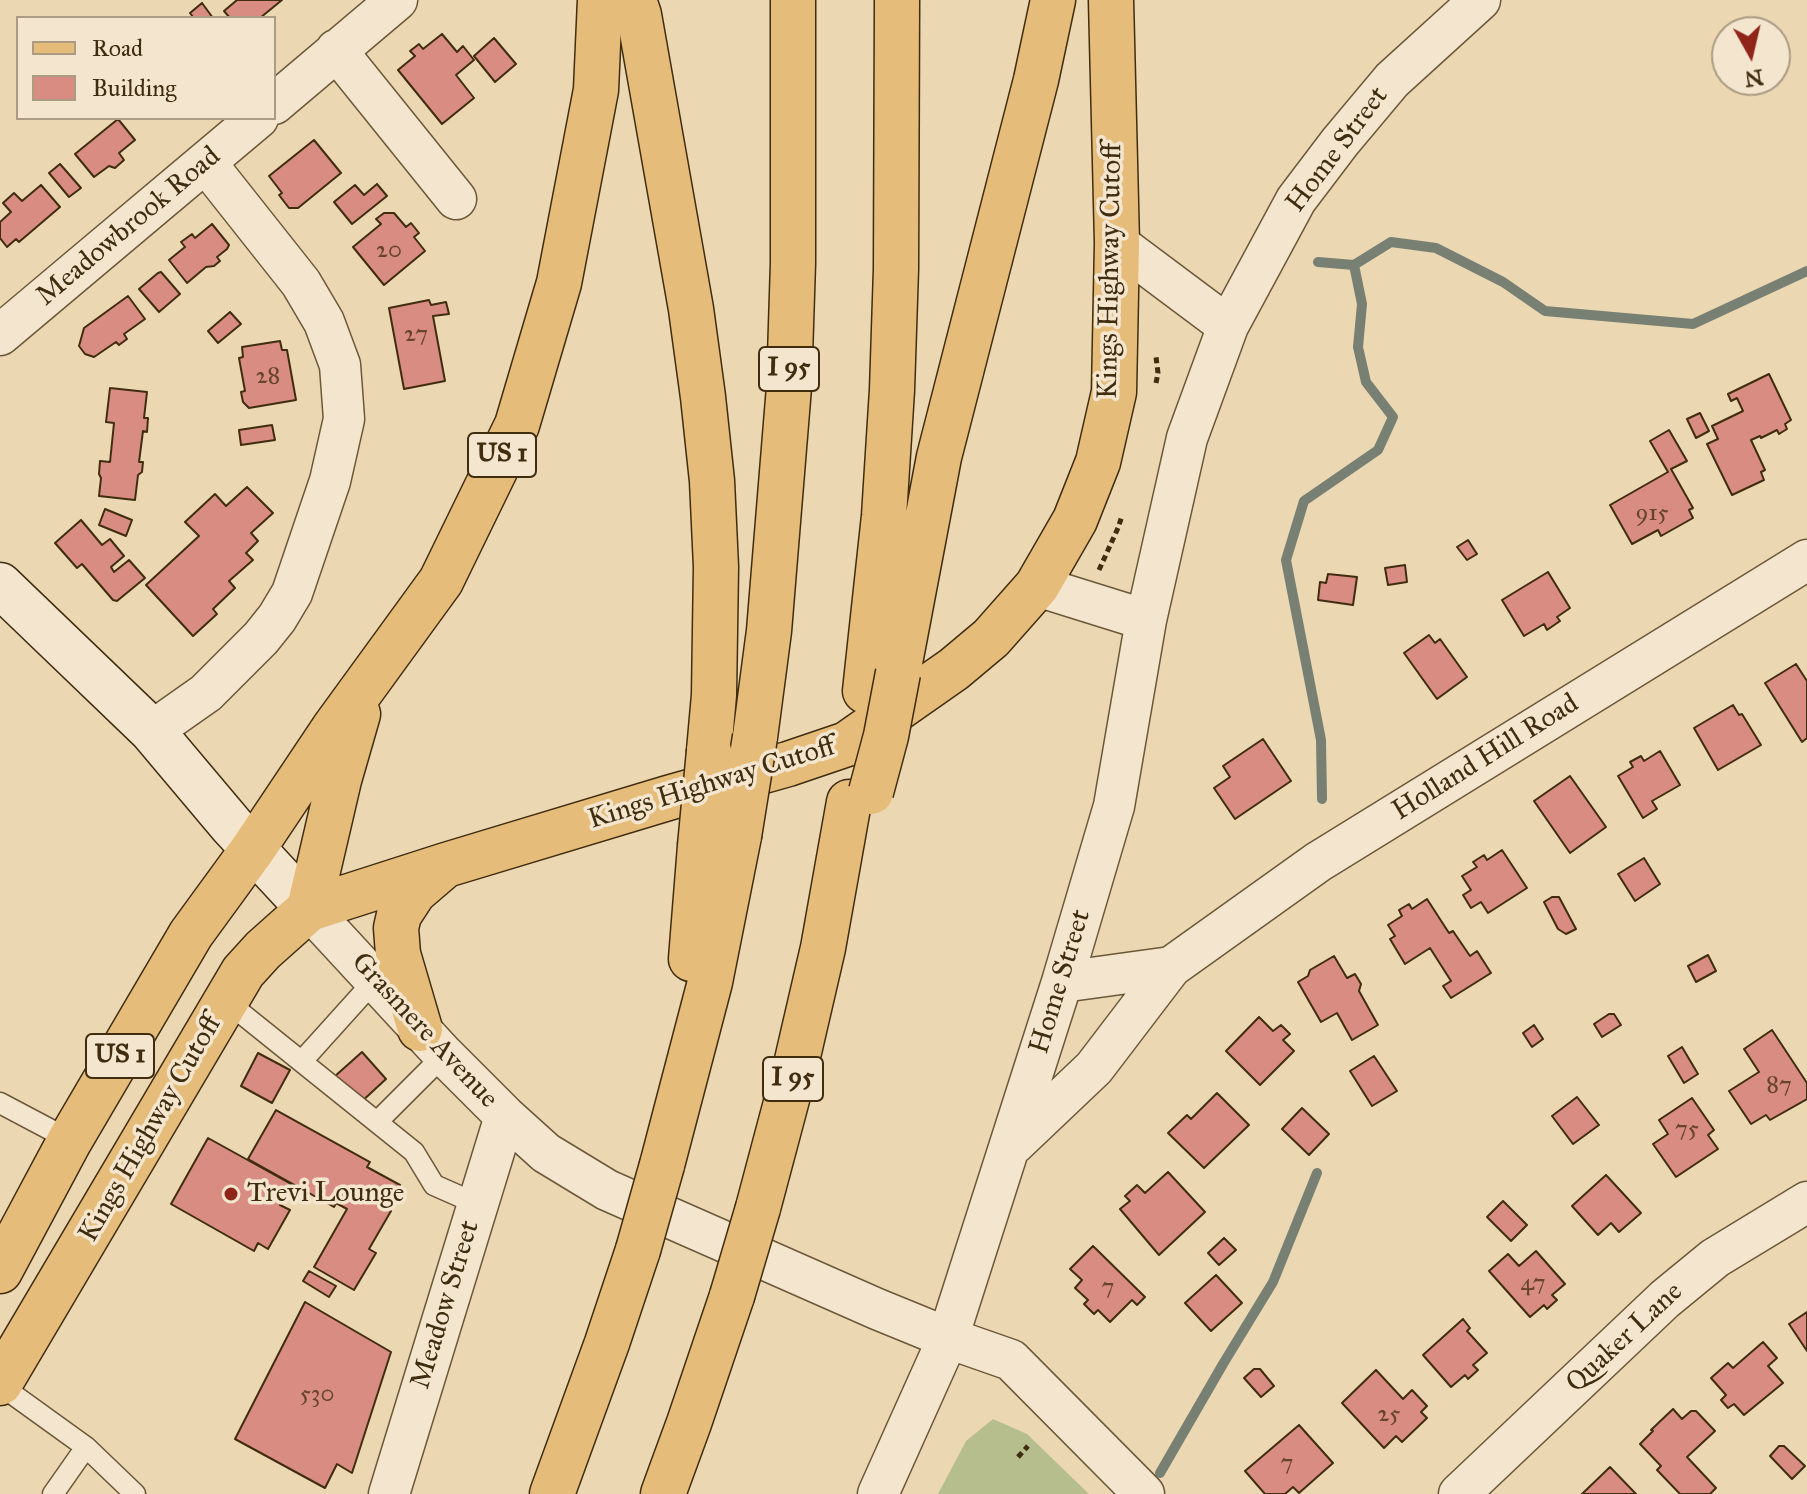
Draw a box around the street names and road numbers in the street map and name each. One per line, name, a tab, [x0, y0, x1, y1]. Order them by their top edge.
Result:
street label: Home Street	[1280, 80, 1396, 220]
street label: Meadowbrook Road	[30, 140, 228, 314]
street label: Kings Highway Cutoff	[1092, 143, 1130, 399]
road number: I 95	[759, 347, 819, 391]
road number: US 1	[468, 433, 536, 477]
street label: Holland Hill Road	[1387, 687, 1585, 829]
street label: Kings Highway Cutoff	[585, 730, 839, 838]
street label: Home Street	[1023, 906, 1099, 1058]
street label: Grasmere Avenue	[343, 946, 505, 1116]
street label: Kings Highway Cutoff	[72, 1010, 230, 1248]
road number: US 1	[86, 1034, 154, 1078]
road number: I 95	[763, 1057, 823, 1101]
street label: Meadow Street	[404, 1217, 488, 1393]
street label: Quaker Lane	[1560, 1276, 1690, 1400]

